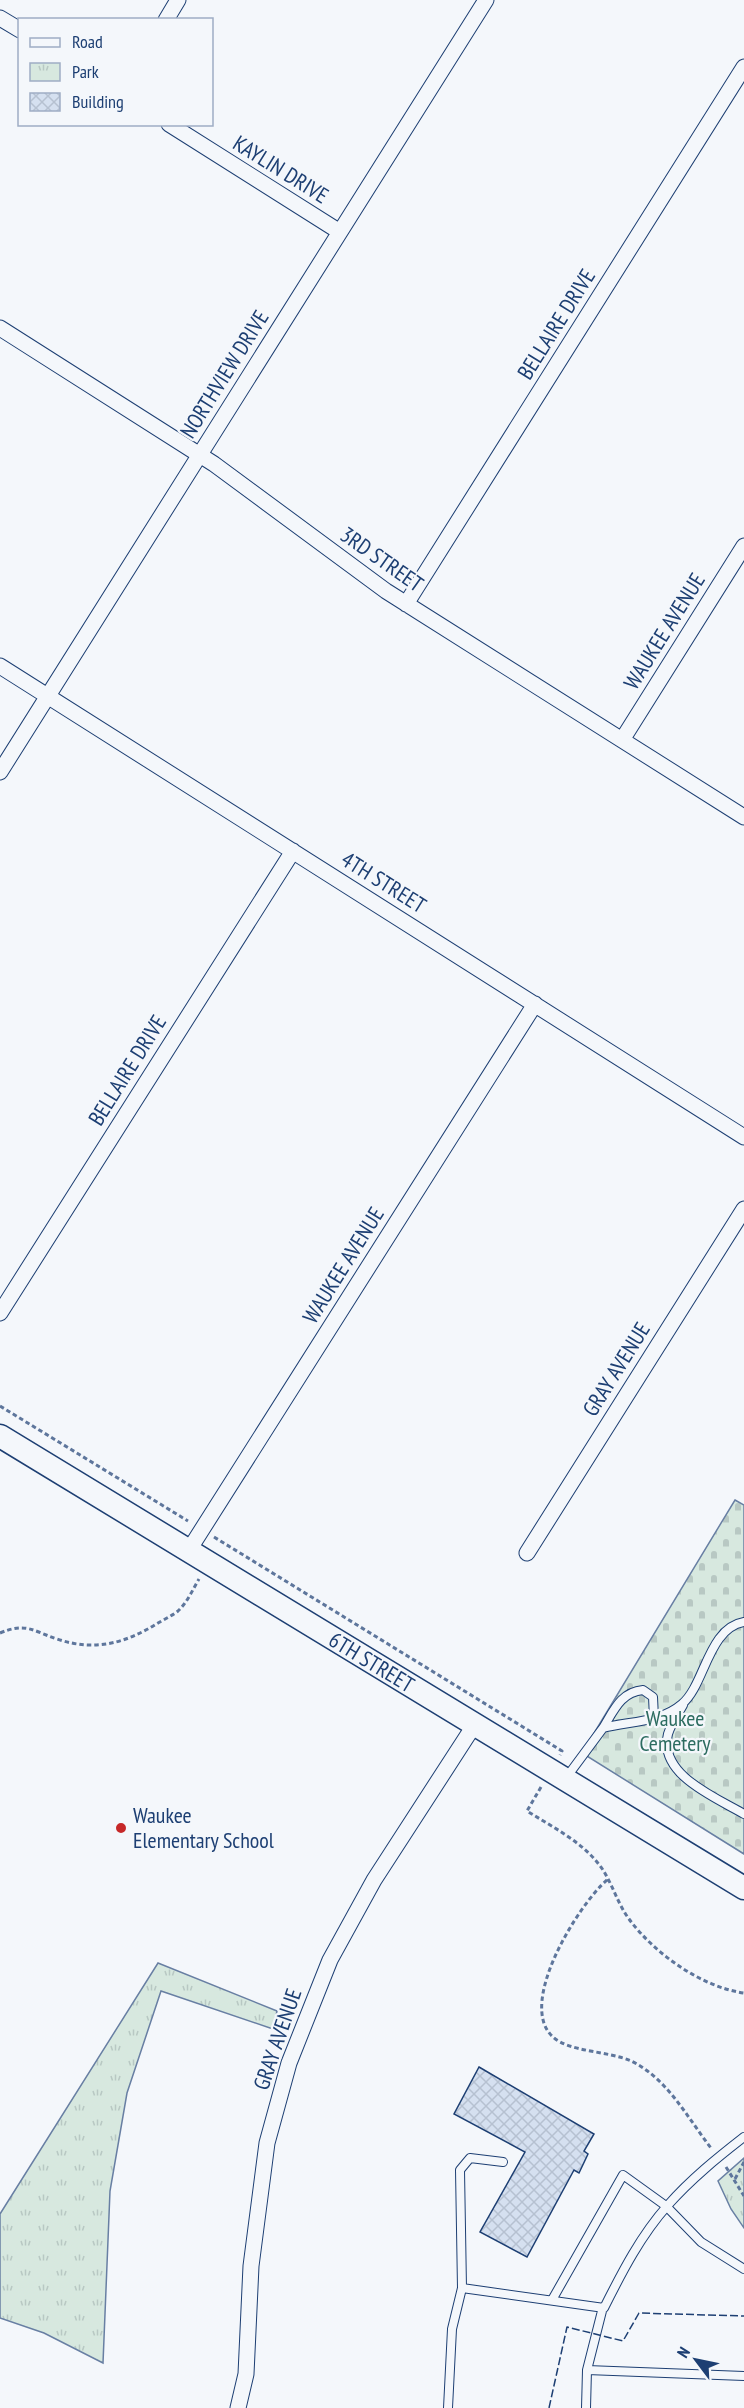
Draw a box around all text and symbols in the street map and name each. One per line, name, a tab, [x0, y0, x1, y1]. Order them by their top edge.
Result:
legend	[18, 18, 213, 126]
text: Road	[72, 30, 103, 53]
text: Park	[72, 60, 99, 83]
text: Building	[72, 90, 124, 113]
street label: KAYLIN DRIVE	[228, 129, 334, 209]
street label: BELLAIRE DRIVE	[511, 263, 601, 385]
street label: NORTHVIEW DRIVE	[174, 305, 274, 443]
street label: 3RD STREET	[335, 520, 429, 598]
street label: WAUKEE AVENUE	[617, 568, 711, 694]
street label: 4TH STREET	[336, 845, 432, 919]
street label: BELLAIRE DRIVE	[82, 1009, 172, 1131]
street label: WAUKEE AVENUE	[296, 1202, 390, 1328]
street label: GRAY AVENUE	[576, 1317, 656, 1421]
street label: 6TH STREET	[324, 1625, 420, 1699]
park label: Waukee Cemetery	[639, 1704, 711, 1757]
place label: Waukee Elementary School	[133, 1801, 275, 1854]
marker: Waukee Elementary School	[114, 1821, 128, 1835]
street label: GRAY AVENUE	[247, 1985, 307, 2093]
north arrow	[666, 2330, 726, 2390]
text: N	[673, 2343, 694, 2361]

